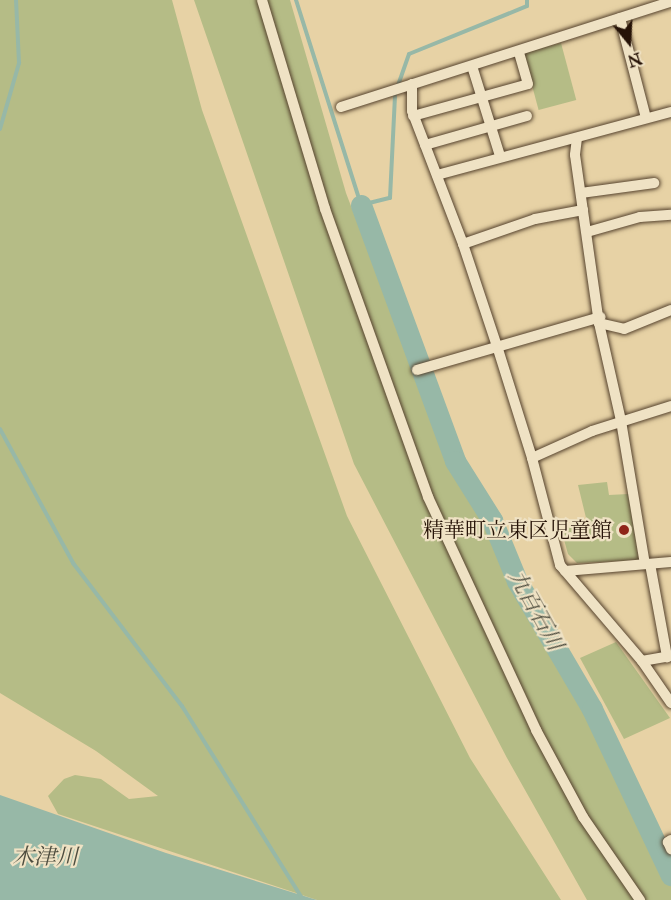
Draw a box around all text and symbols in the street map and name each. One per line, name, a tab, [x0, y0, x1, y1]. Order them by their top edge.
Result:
north arrow	[599, 12, 659, 72]
text: N	[625, 48, 644, 71]
place label: 精華町立東区児童館	[423, 517, 612, 543]
marker: 精華町立東区児童館	[617, 523, 631, 537]
water label: 九百石川	[503, 565, 569, 655]
water label: 木津川	[12, 844, 78, 870]

